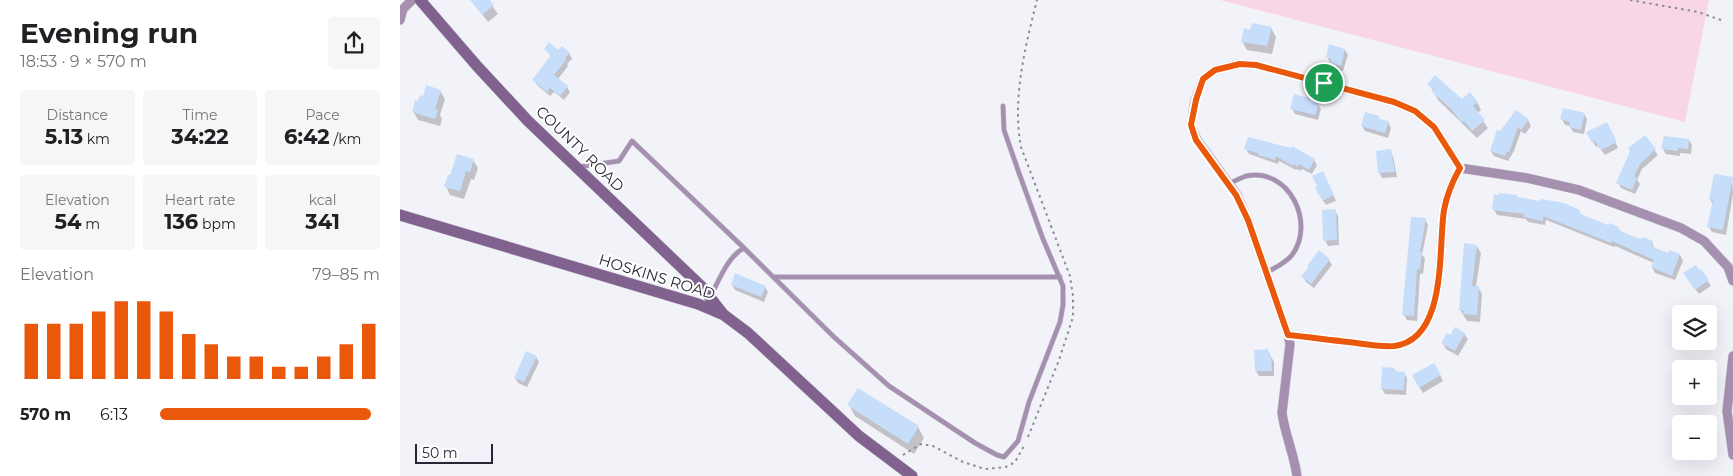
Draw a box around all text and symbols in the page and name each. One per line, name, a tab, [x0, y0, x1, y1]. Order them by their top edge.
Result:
text: Evening run	[20, 16, 198, 50]
button: share	[328, 17, 380, 69]
text: 18:53 · 9 × 570 m	[20, 52, 147, 71]
pin	[1303, 62, 1345, 104]
icon: arrive	[1310, 69, 1338, 97]
street label: COUNTY ROAD	[532, 102, 628, 195]
text: Distance	[47, 106, 108, 124]
text: Time	[182, 106, 218, 124]
text: Pace	[305, 106, 340, 124]
text: 5.13	[45, 124, 83, 149]
text: 34:22	[171, 124, 229, 149]
text: 6:42	[284, 124, 330, 149]
text: km	[83, 130, 110, 148]
text: /km	[330, 130, 361, 148]
text: Elevation	[45, 191, 110, 209]
text: Heart rate	[165, 191, 235, 209]
text: kcal	[309, 191, 337, 209]
text: 54	[55, 209, 82, 234]
text: 136	[164, 209, 198, 234]
text: 341	[305, 209, 340, 234]
text: m	[82, 215, 100, 233]
text: bpm	[198, 215, 236, 233]
street label: HOSKINS ROAD	[597, 250, 718, 303]
text: Elevation	[20, 265, 94, 284]
text: 79–85 m	[312, 265, 380, 284]
map controls	[1672, 305, 1717, 460]
button: layers	[1672, 305, 1717, 350]
button: +	[1672, 360, 1717, 405]
text: 570 m	[20, 405, 71, 424]
text: 6:13	[100, 405, 128, 424]
button: −	[1672, 415, 1717, 460]
scale bar	[415, 441, 492, 464]
text: 50 m	[422, 444, 458, 462]

